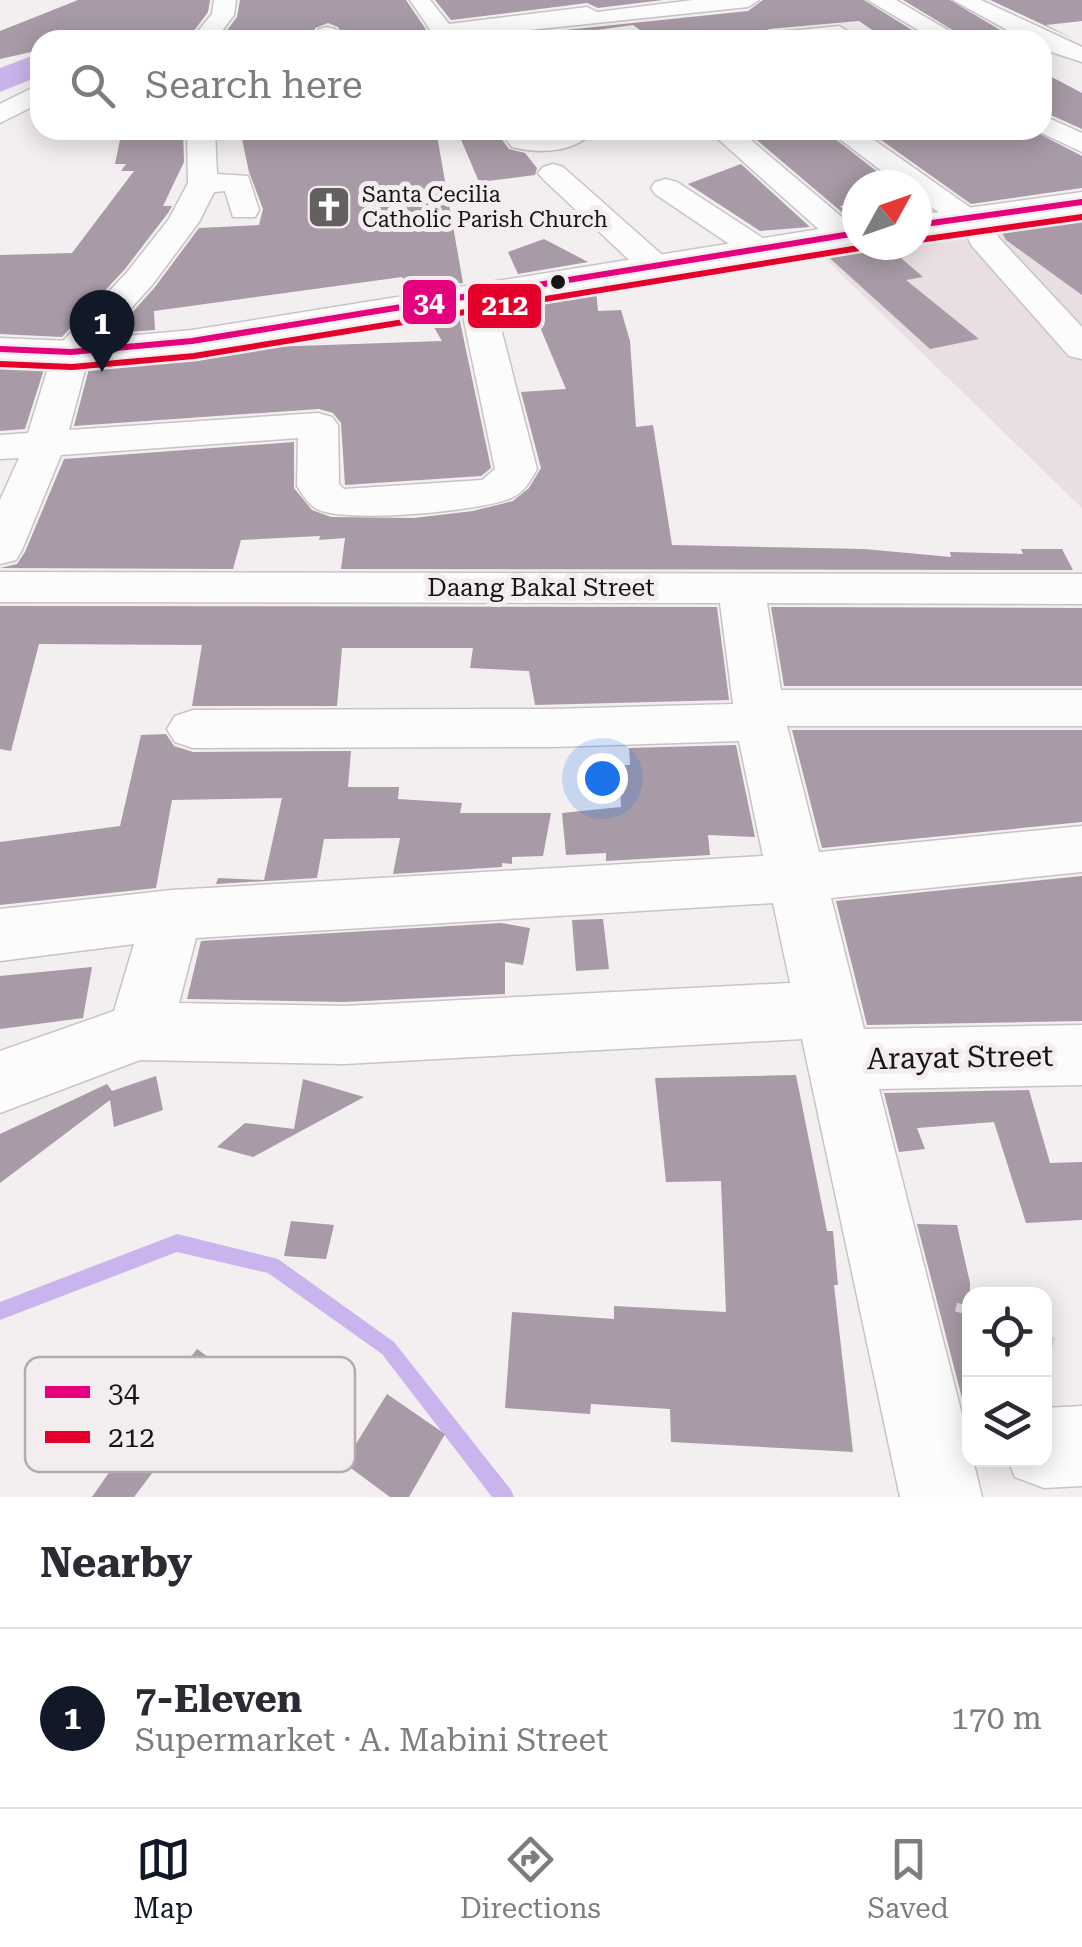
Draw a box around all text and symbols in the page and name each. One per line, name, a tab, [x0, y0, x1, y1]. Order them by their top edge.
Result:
search box	[30, 30, 1052, 140]
icon: search	[65, 58, 120, 113]
text: Search here	[145, 63, 363, 107]
north arrow	[842, 170, 932, 260]
place label: Santa Cecilia Catholic Parish Church	[362, 182, 608, 232]
church icon: Santa Cecilia Catholic Parish Church	[306, 184, 352, 230]
unlabelled marker	[548, 272, 568, 292]
line badge: 34	[401, 278, 458, 326]
line badge: 212	[466, 282, 543, 330]
text: 34	[413, 286, 445, 319]
text: 212	[481, 289, 529, 322]
pin: 1	[70, 290, 134, 372]
street label: Daang Bakal Street	[427, 573, 655, 602]
your location	[577, 753, 628, 804]
street label: Arayat Street	[866, 1038, 1054, 1076]
map controls	[962, 1287, 1052, 1467]
button: locate	[962, 1287, 1052, 1377]
legend	[25, 1357, 355, 1472]
text: 34	[108, 1376, 140, 1409]
button: layers	[962, 1377, 1052, 1467]
text: 212	[108, 1421, 155, 1454]
text: Nearby	[40, 1538, 192, 1587]
text: 7-Eleven	[135, 1677, 302, 1721]
text: 1	[64, 1699, 81, 1737]
text: 170 m	[951, 1699, 1042, 1737]
text: Supermarket · A. Mabini Street	[135, 1721, 608, 1759]
tab: Map	[133, 1832, 193, 1925]
tab: Directions	[460, 1832, 601, 1925]
tab: Saved	[867, 1832, 949, 1925]

